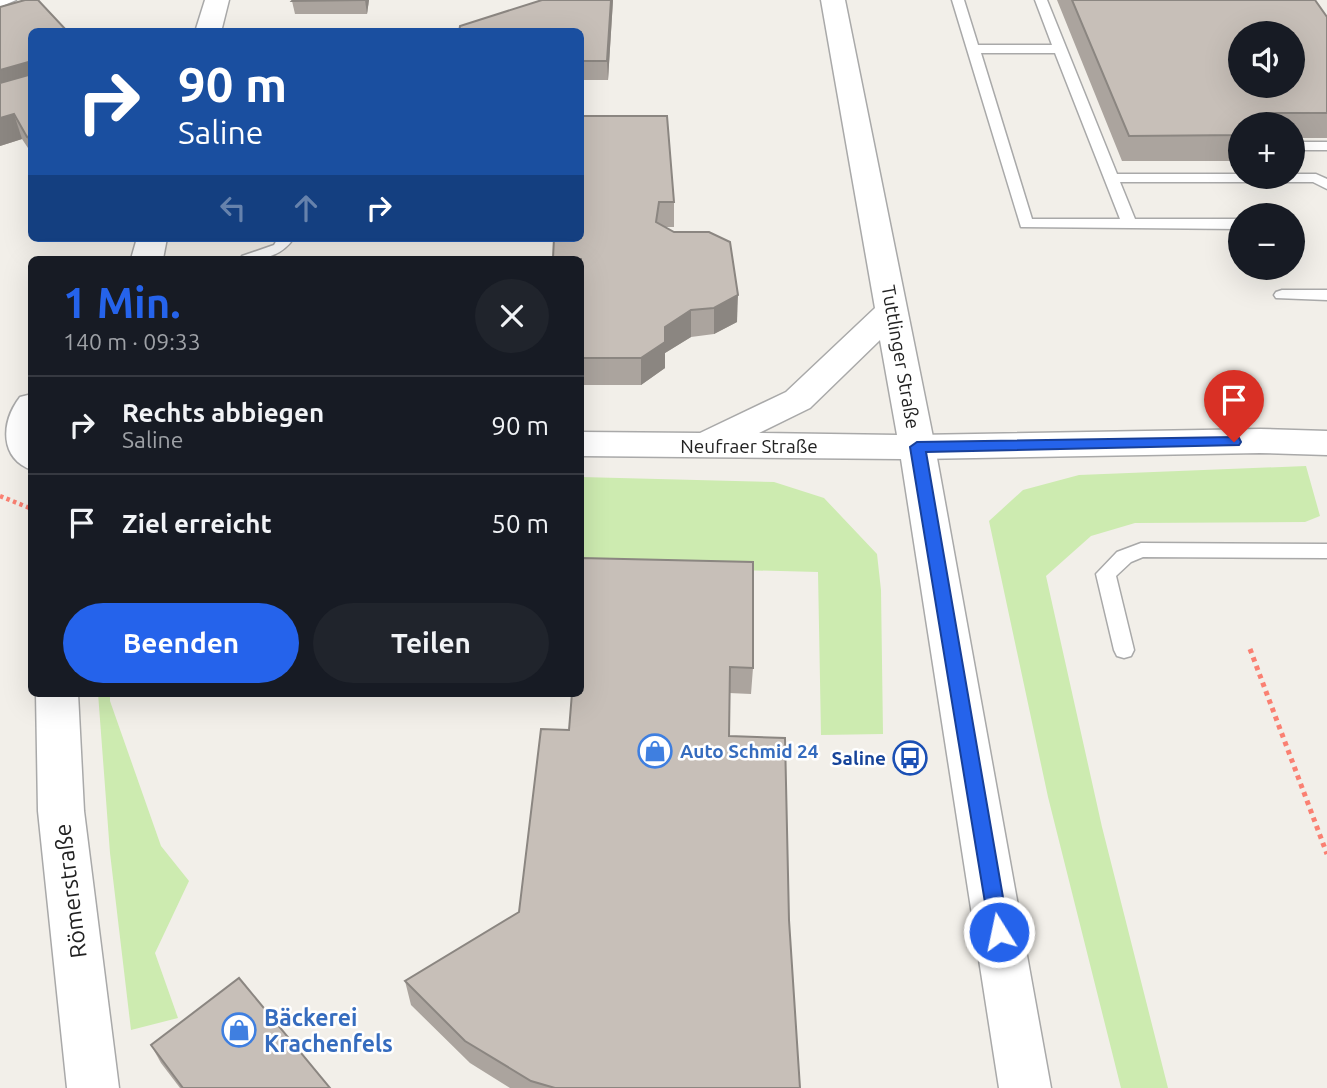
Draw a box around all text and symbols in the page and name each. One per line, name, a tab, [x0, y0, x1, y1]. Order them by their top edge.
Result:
map controls	[1228, 21, 1305, 280]
button: sound	[1228, 21, 1305, 98]
icon: right	[63, 56, 154, 147]
text: 90 m	[178, 56, 287, 111]
button: +	[1228, 112, 1305, 189]
text: Saline	[178, 114, 263, 150]
icon: left	[214, 189, 252, 227]
icon: ahead	[287, 189, 325, 227]
icon: right	[360, 189, 398, 227]
button: −	[1228, 203, 1305, 280]
text: 1 Min.	[63, 279, 181, 326]
button: close	[475, 279, 549, 353]
street label: Tuttlinger Straße	[878, 283, 924, 431]
text: 140 m · 09:33	[63, 329, 201, 354]
pin	[1204, 370, 1264, 442]
icon: arrive	[1215, 381, 1253, 419]
text: Rechts abbiegen	[122, 398, 324, 427]
icon: right	[63, 406, 101, 444]
text: 90 m	[491, 411, 549, 440]
text: Saline	[122, 427, 183, 452]
street label: Neufraer Straße	[680, 435, 818, 457]
icon: arrive	[63, 504, 101, 542]
text: Ziel erreicht	[122, 509, 272, 538]
text: 50 m	[491, 509, 549, 538]
button: Beenden	[63, 603, 299, 683]
button: Teilen	[313, 603, 549, 683]
shop icon: Auto Schmid 24	[636, 732, 674, 770]
bus stop icon: Saline	[891, 739, 929, 777]
place label: Auto Schmid 24	[680, 740, 819, 762]
place label: Saline	[832, 747, 886, 769]
street label: Römerstraße	[49, 822, 91, 960]
position arrow	[962, 895, 1036, 969]
place label: Bäckerei Krachenfels	[264, 1005, 393, 1056]
shop icon: Bäckerei Krachenfels	[220, 1011, 258, 1049]

